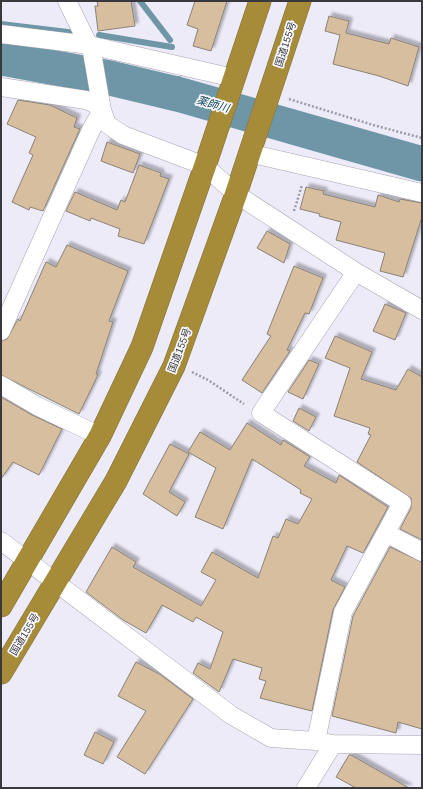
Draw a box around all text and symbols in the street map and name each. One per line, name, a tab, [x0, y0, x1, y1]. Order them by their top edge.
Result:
street label: 国道155号	[273, 20, 298, 68]
water label: 薬師川	[195, 94, 231, 115]
street label: 国道155号	[166, 326, 193, 374]
street label: 国道155号	[8, 611, 41, 657]

